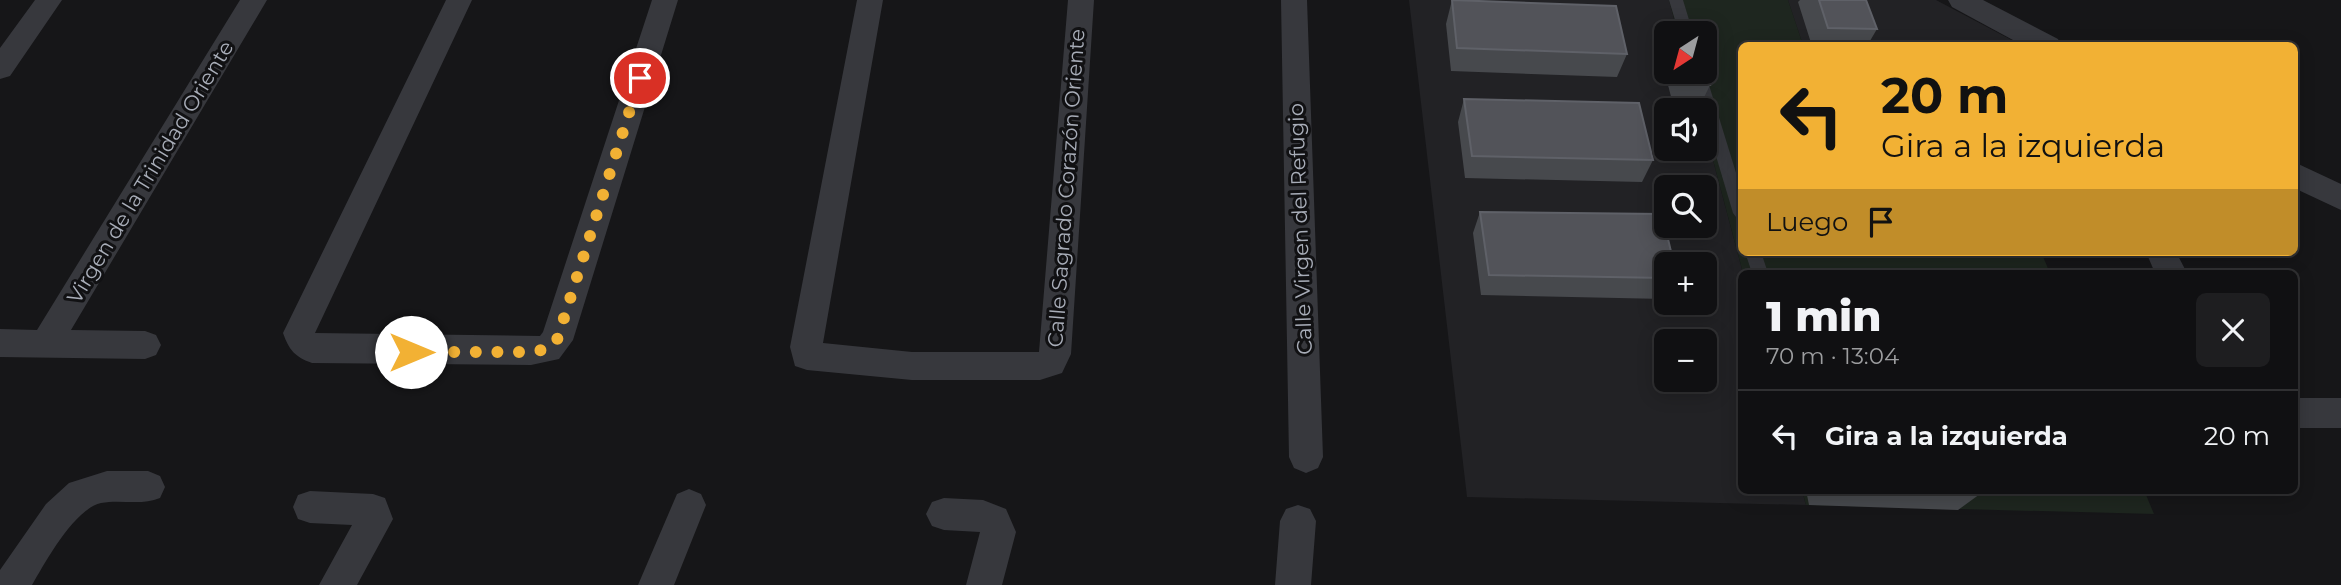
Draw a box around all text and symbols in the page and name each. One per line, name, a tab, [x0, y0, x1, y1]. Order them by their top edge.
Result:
north arrow	[1654, 21, 1717, 84]
map controls	[1654, 21, 1717, 392]
street label: Calle Sagrado Corazón Oriente	[1042, 28, 1090, 348]
street label: Virgen de la Trinidad Oriente	[62, 36, 238, 308]
pin	[610, 48, 670, 108]
icon: arrive	[621, 59, 659, 97]
text: 20 m	[1881, 66, 2008, 125]
icon: left	[1766, 70, 1857, 161]
button: sound	[1654, 98, 1717, 161]
street label: Calle Virgen del Refugio	[1283, 103, 1317, 355]
text: Gira a la izquierda	[1881, 126, 2165, 165]
button: search	[1654, 175, 1717, 238]
icon: arrive	[1862, 203, 1900, 241]
text: Luego	[1766, 206, 1848, 238]
button: +	[1654, 252, 1717, 315]
text: 1 min	[1766, 290, 1882, 342]
button: close	[2196, 293, 2270, 367]
position arrow	[374, 315, 448, 389]
button: −	[1654, 329, 1717, 392]
text: 70 m · 13:04	[1766, 342, 1899, 370]
icon: left	[1766, 417, 1804, 455]
text: Gira a la izquierda	[1825, 420, 2068, 452]
text: 20 m	[2204, 420, 2270, 452]

